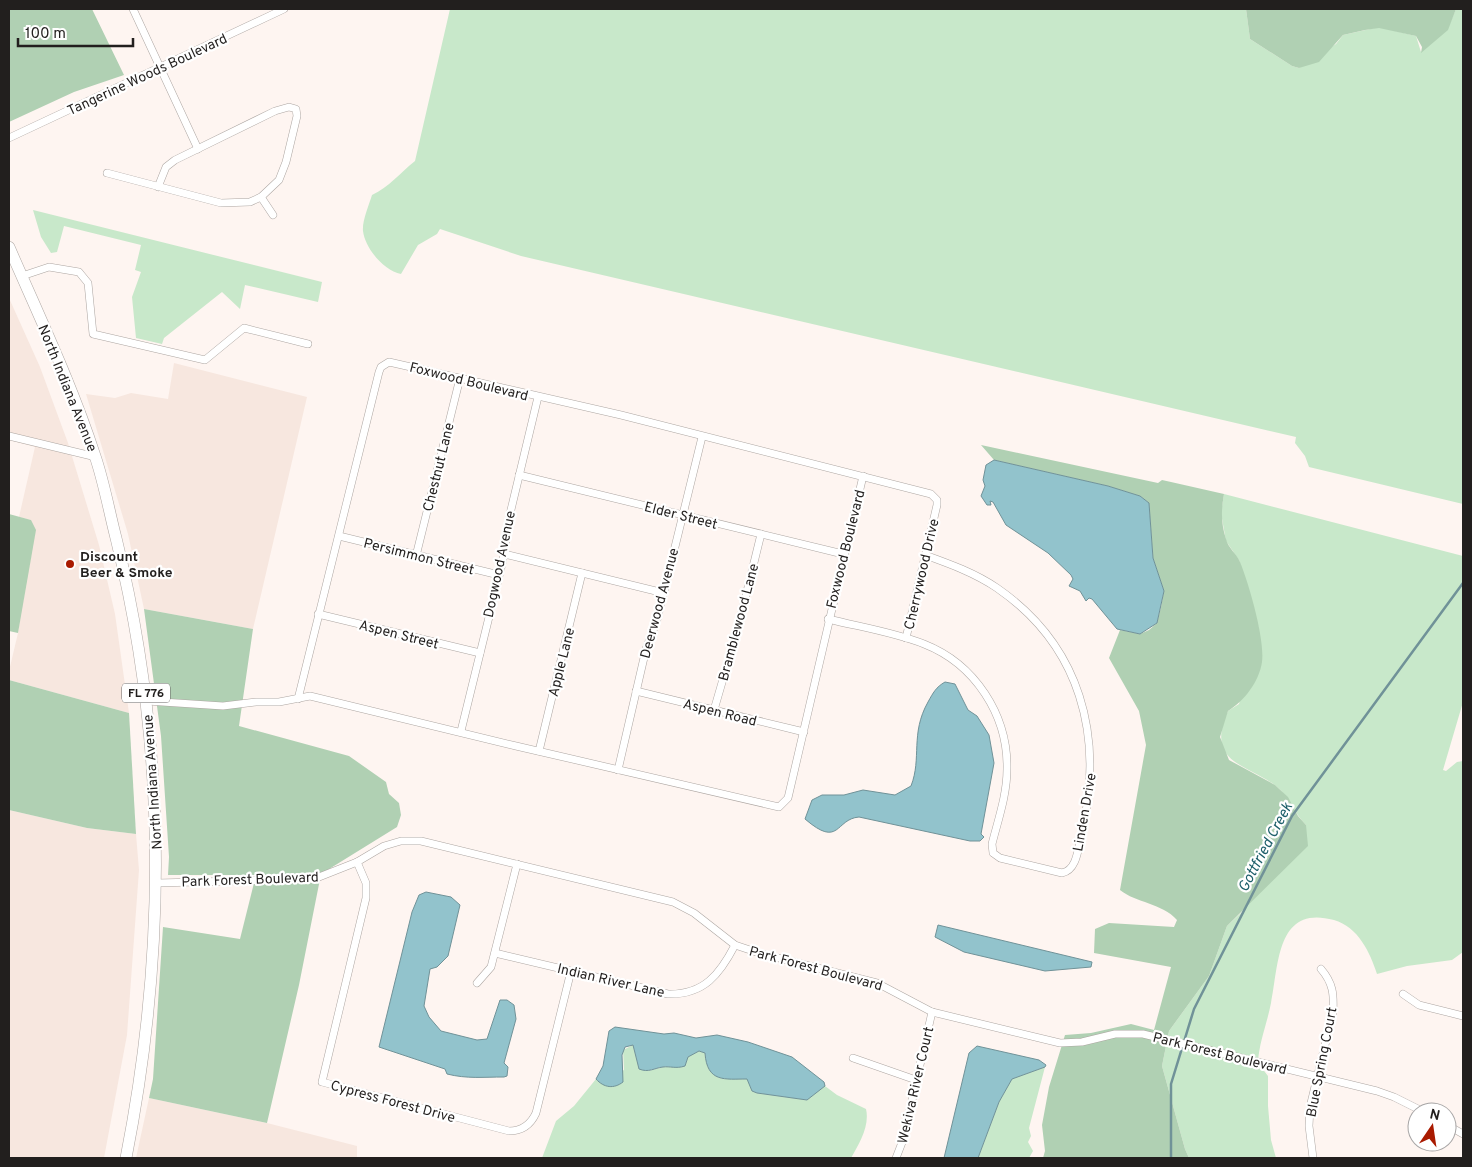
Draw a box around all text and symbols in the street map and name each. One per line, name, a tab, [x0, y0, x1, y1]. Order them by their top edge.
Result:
scale bar	[18, 15, 132, 47]
text: 100 m	[25, 25, 66, 44]
street label: Tangerine Woods Boulevard	[65, 31, 230, 120]
street label: North Indiana Avenue	[33, 323, 100, 455]
street label: Foxwood Boulevard	[408, 359, 530, 405]
street label: Chestnut Lane	[420, 421, 459, 514]
street label: Foxwood Boulevard	[823, 488, 869, 610]
street label: Elder Street	[642, 499, 719, 534]
street label: Dogwood Avenue	[481, 509, 520, 619]
street label: Cherrywood Drive	[901, 517, 944, 632]
street label: Persimmon Street	[362, 535, 476, 579]
street label: Deerwood Avenue	[638, 546, 683, 660]
place label: Discount Beer & Smoke	[80, 549, 173, 582]
marker: Discount Beer & Smoke	[64, 558, 76, 570]
street label: Bramblewood Lane	[716, 562, 763, 683]
street label: Aspen Street	[357, 617, 440, 654]
street label: Apple Lane	[546, 626, 579, 699]
road number: FL 776	[122, 684, 170, 702]
street label: Aspen Road	[681, 696, 758, 731]
street label: North Indiana Avenue	[140, 714, 167, 850]
street label: Linden Drive	[1070, 772, 1101, 853]
water label: Gottfried Creek	[1235, 799, 1298, 896]
street label: Park Forest Boulevard	[181, 870, 319, 891]
street label: Park Forest Boulevard	[747, 943, 884, 995]
street label: Indian River Lane	[555, 961, 666, 1002]
street label: Blue Spring Court	[1303, 1006, 1341, 1119]
street label: Wekiva River Court	[895, 1025, 938, 1146]
street label: Park Forest Boulevard	[1151, 1030, 1288, 1079]
street label: Cypress Forest Drive	[328, 1078, 457, 1127]
north arrow	[1407, 1102, 1457, 1152]
text: N	[1428, 1106, 1441, 1125]

